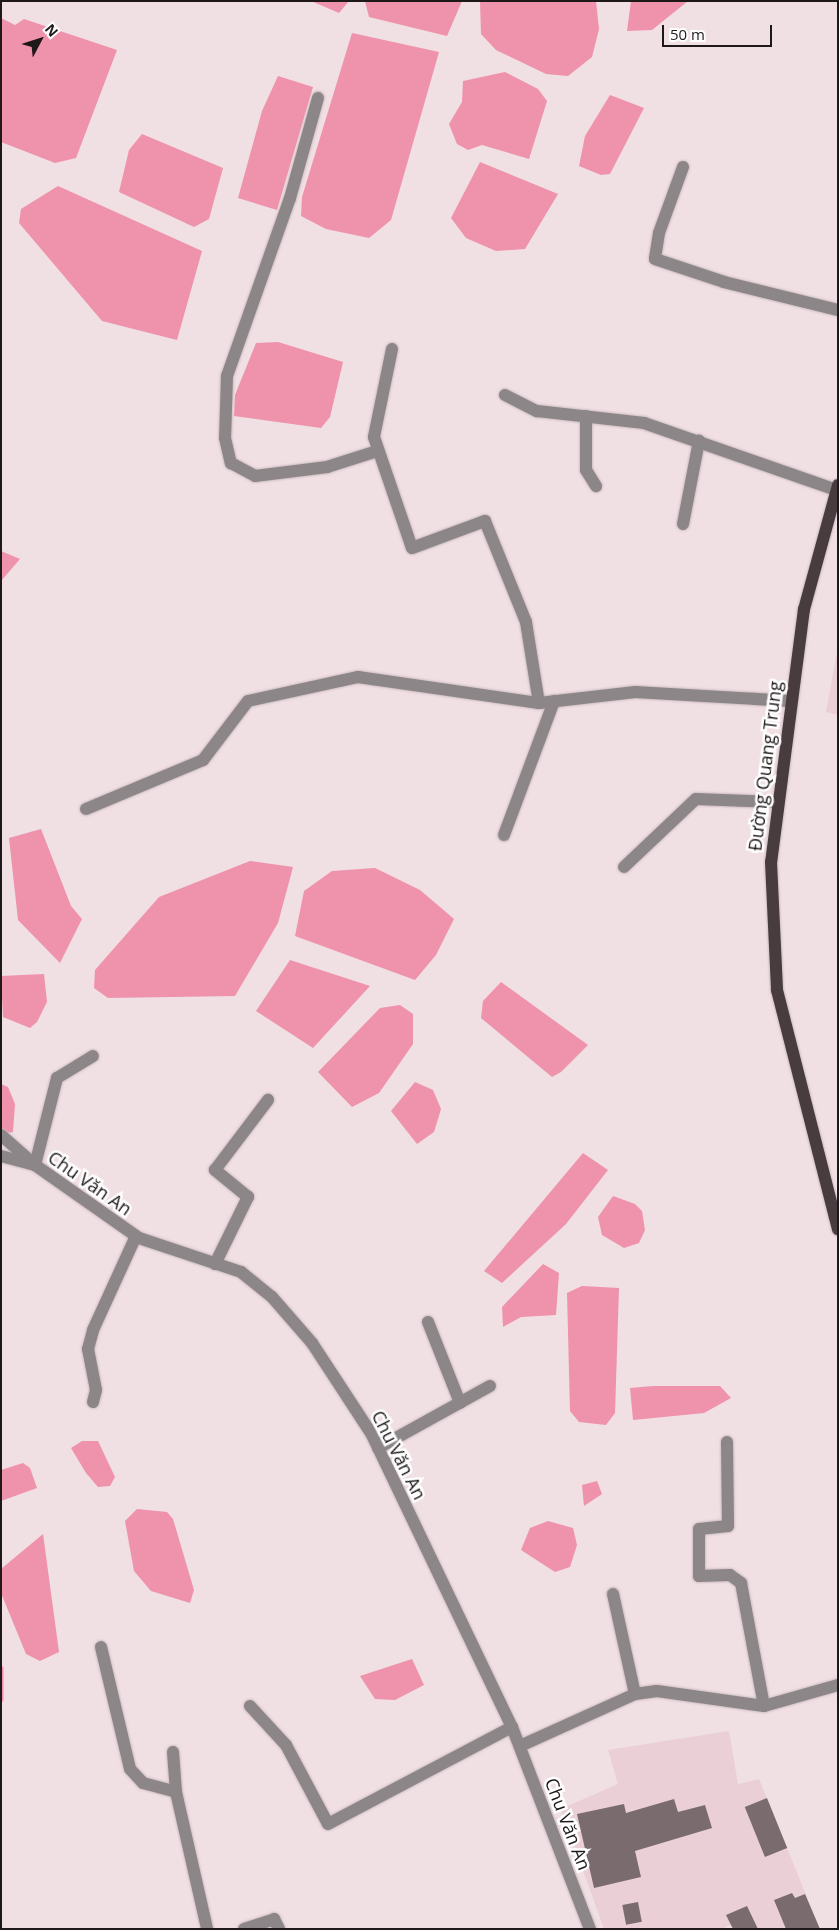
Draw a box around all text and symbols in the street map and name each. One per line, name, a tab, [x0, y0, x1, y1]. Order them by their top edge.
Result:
north arrow	[15, 15, 65, 65]
scale bar	[664, 15, 774, 47]
text: N	[41, 20, 63, 41]
text: 50 m	[670, 24, 705, 44]
street label: Đường Quang Trung	[744, 680, 786, 852]
street label: Chu Văn An	[44, 1146, 136, 1220]
street label: Chu Văn An	[367, 1407, 431, 1503]
street label: Chu Văn An	[541, 1775, 595, 1873]

